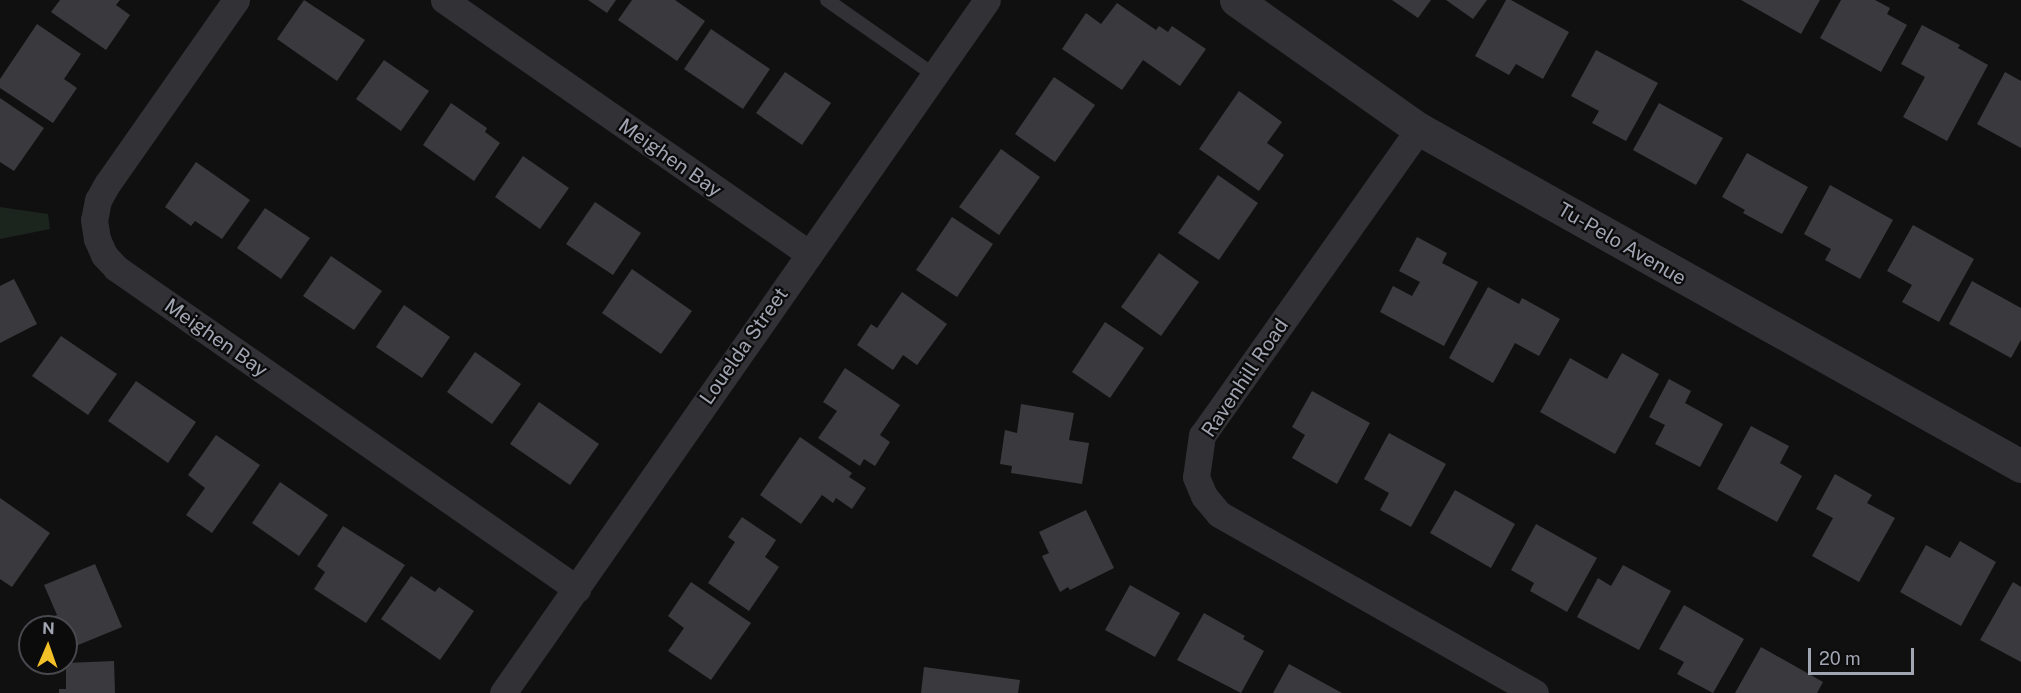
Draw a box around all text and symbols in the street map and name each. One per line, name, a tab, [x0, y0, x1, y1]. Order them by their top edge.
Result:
street label: Meighen Bay	[614, 114, 726, 202]
street label: Tu-Pelo Avenue	[1554, 198, 1690, 290]
street label: Louelda Street	[695, 283, 793, 409]
street label: Meighen Bay	[160, 294, 272, 382]
street label: Ravenhill Road	[1197, 314, 1293, 442]
north arrow	[18, 615, 78, 675]
text: N	[42, 619, 55, 638]
scale bar	[1811, 636, 1918, 674]
text: 20 m	[1819, 648, 1861, 669]

